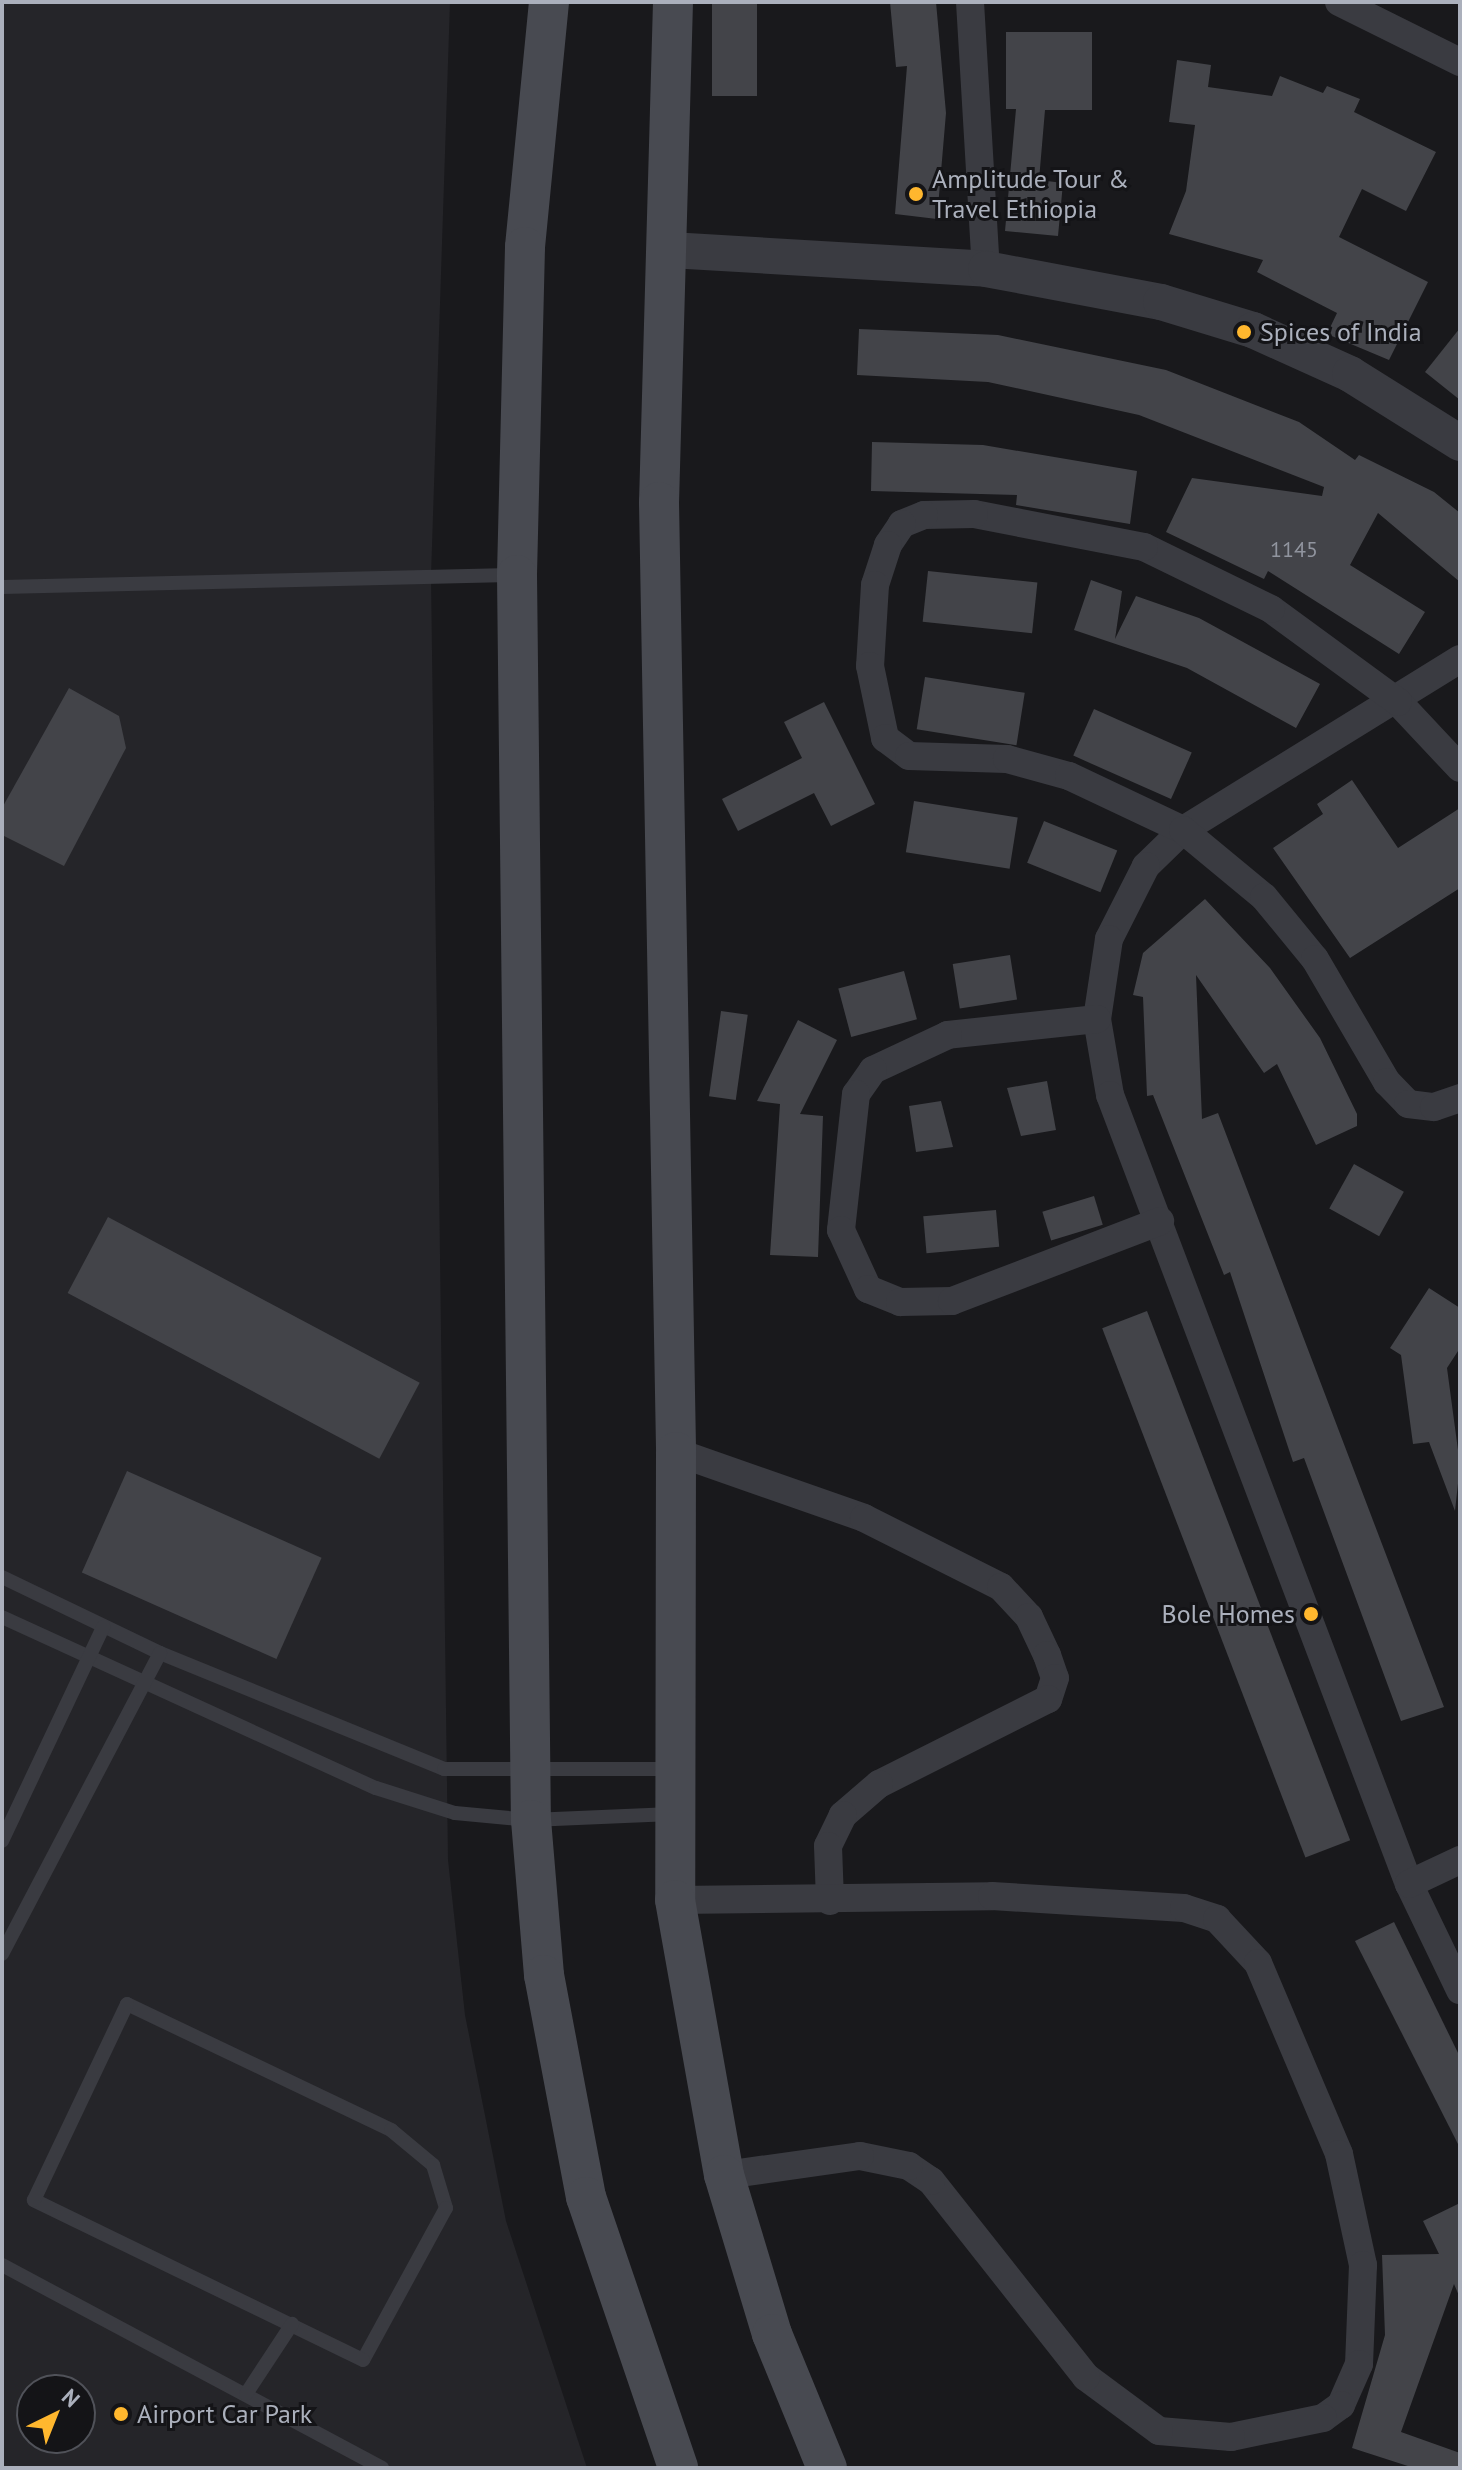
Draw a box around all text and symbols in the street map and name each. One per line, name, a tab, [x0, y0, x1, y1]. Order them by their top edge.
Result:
place label: Amplitude Tour & Travel Ethiopia	[932, 163, 1130, 224]
marker: Amplitude Tour & Travel Ethiopia	[907, 185, 925, 203]
place label: Spices of India	[1260, 316, 1422, 348]
marker: Spices of India	[1235, 323, 1253, 341]
house number: 1145	[1270, 537, 1318, 563]
place label: Bole Homes	[1161, 1598, 1295, 1630]
marker: Bole Homes	[1302, 1605, 1320, 1623]
north arrow	[16, 2374, 96, 2454]
text: N	[56, 2383, 86, 2413]
place label: Airport Car Park	[137, 2398, 312, 2430]
marker: Airport Car Park	[112, 2405, 130, 2423]

